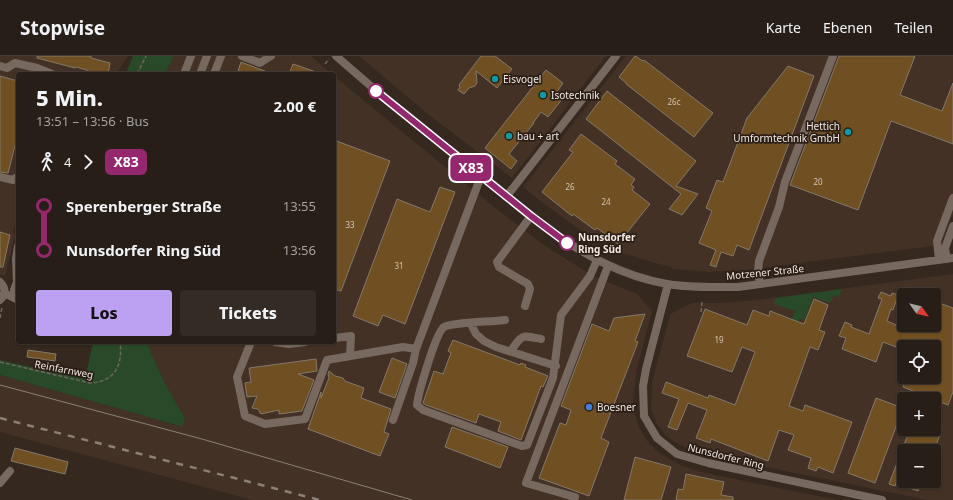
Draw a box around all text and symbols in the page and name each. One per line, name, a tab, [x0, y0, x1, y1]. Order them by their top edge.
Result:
text: Stopwise	[20, 15, 105, 41]
text: Karte	[766, 18, 801, 37]
text: Ebenen	[823, 18, 873, 37]
text: Teilen	[895, 18, 933, 37]
place label: Eisvogel	[503, 72, 541, 86]
marker: Eisvogel	[490, 74, 500, 84]
text: 5 Min.	[36, 82, 103, 112]
unlabelled marker	[368, 83, 384, 99]
place label: Isotechnik	[551, 88, 600, 102]
marker: Isotechnik	[538, 90, 548, 100]
text: 2.00 €	[274, 96, 316, 116]
house number: 26c	[668, 96, 681, 107]
text: 13:51 – 13:56 · Bus	[36, 112, 149, 130]
place label: Hettich Umformtechnik GmbH	[733, 119, 840, 145]
marker: Hettich Umformtechnik GmbH	[843, 127, 853, 137]
place label: bau + art	[517, 129, 560, 143]
marker: bau + art	[504, 131, 514, 141]
icon: walk	[36, 151, 58, 173]
icon: forward	[77, 151, 99, 173]
text: X83	[113, 152, 139, 171]
text: 4	[64, 153, 71, 171]
line badge: X83	[448, 155, 494, 181]
text: X83	[458, 158, 484, 177]
house number: 20	[813, 176, 823, 187]
house number: 26	[565, 181, 575, 192]
text: Sperenberger Straße	[66, 196, 222, 216]
house number: 24	[601, 196, 611, 207]
text: 13:55	[283, 197, 316, 215]
house number: 33	[345, 219, 355, 230]
place label: Nunsdorfer Ring Süd	[578, 230, 636, 256]
marker: Nunsdorfer Ring Süd	[559, 235, 575, 251]
text: Nunsdorfer Ring Süd	[66, 240, 221, 260]
text: 13:56	[283, 241, 316, 259]
house number: 31	[394, 260, 404, 271]
street label: Motzener Straße	[725, 261, 805, 283]
north arrow	[897, 288, 941, 332]
map controls	[897, 288, 941, 488]
button: Los	[36, 290, 172, 336]
button: Tickets	[180, 290, 316, 336]
house number: 19	[714, 334, 724, 345]
button: locate	[897, 340, 941, 384]
street label: Reinfarnweg	[33, 356, 95, 382]
button: +	[897, 392, 941, 436]
place label: Boesner	[597, 400, 636, 414]
marker: Boesner	[584, 402, 594, 412]
street label: Nunsdorfer Ring	[686, 440, 766, 472]
button: −	[897, 444, 941, 488]

